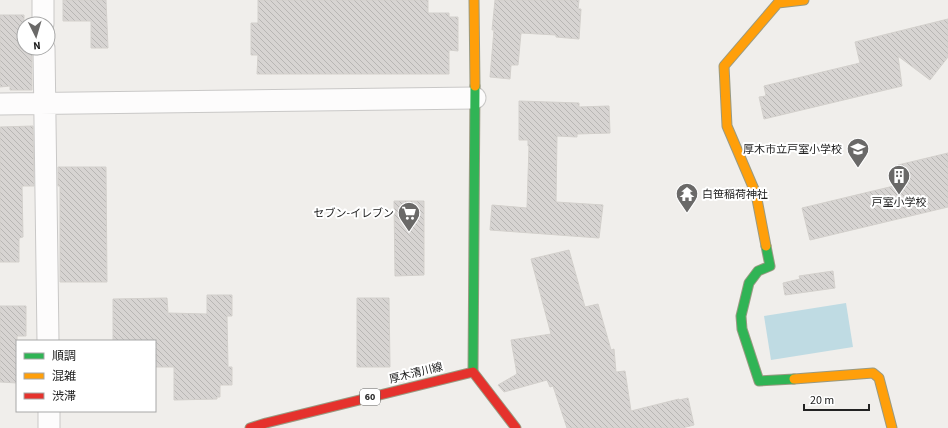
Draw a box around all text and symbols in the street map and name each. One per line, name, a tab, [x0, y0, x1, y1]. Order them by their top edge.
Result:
north arrow	[16, 16, 56, 56]
text: N	[33, 38, 41, 53]
school or university icon: 厚木市立戸室小学校	[845, 136, 871, 169]
place label: 厚木市立戸室小学校	[743, 142, 842, 157]
building icon: 戸室小学校	[886, 163, 912, 196]
temple icon: 白笹稲荷神社	[674, 181, 700, 214]
place label: 白笹稲荷神社	[702, 187, 768, 202]
place label: 戸室小学校	[872, 195, 927, 210]
supermarket icon: セブン-イレブン	[396, 200, 422, 233]
place label: セブン-イレブン	[314, 206, 394, 221]
legend	[16, 340, 156, 412]
text: 順調	[52, 348, 76, 365]
street label: 厚木清川線	[388, 359, 444, 387]
text: 混雑	[52, 368, 76, 385]
scale bar	[804, 386, 869, 412]
text: 渋滞	[52, 388, 76, 405]
road number: 60	[360, 389, 380, 405]
text: 20 m	[810, 392, 834, 409]

